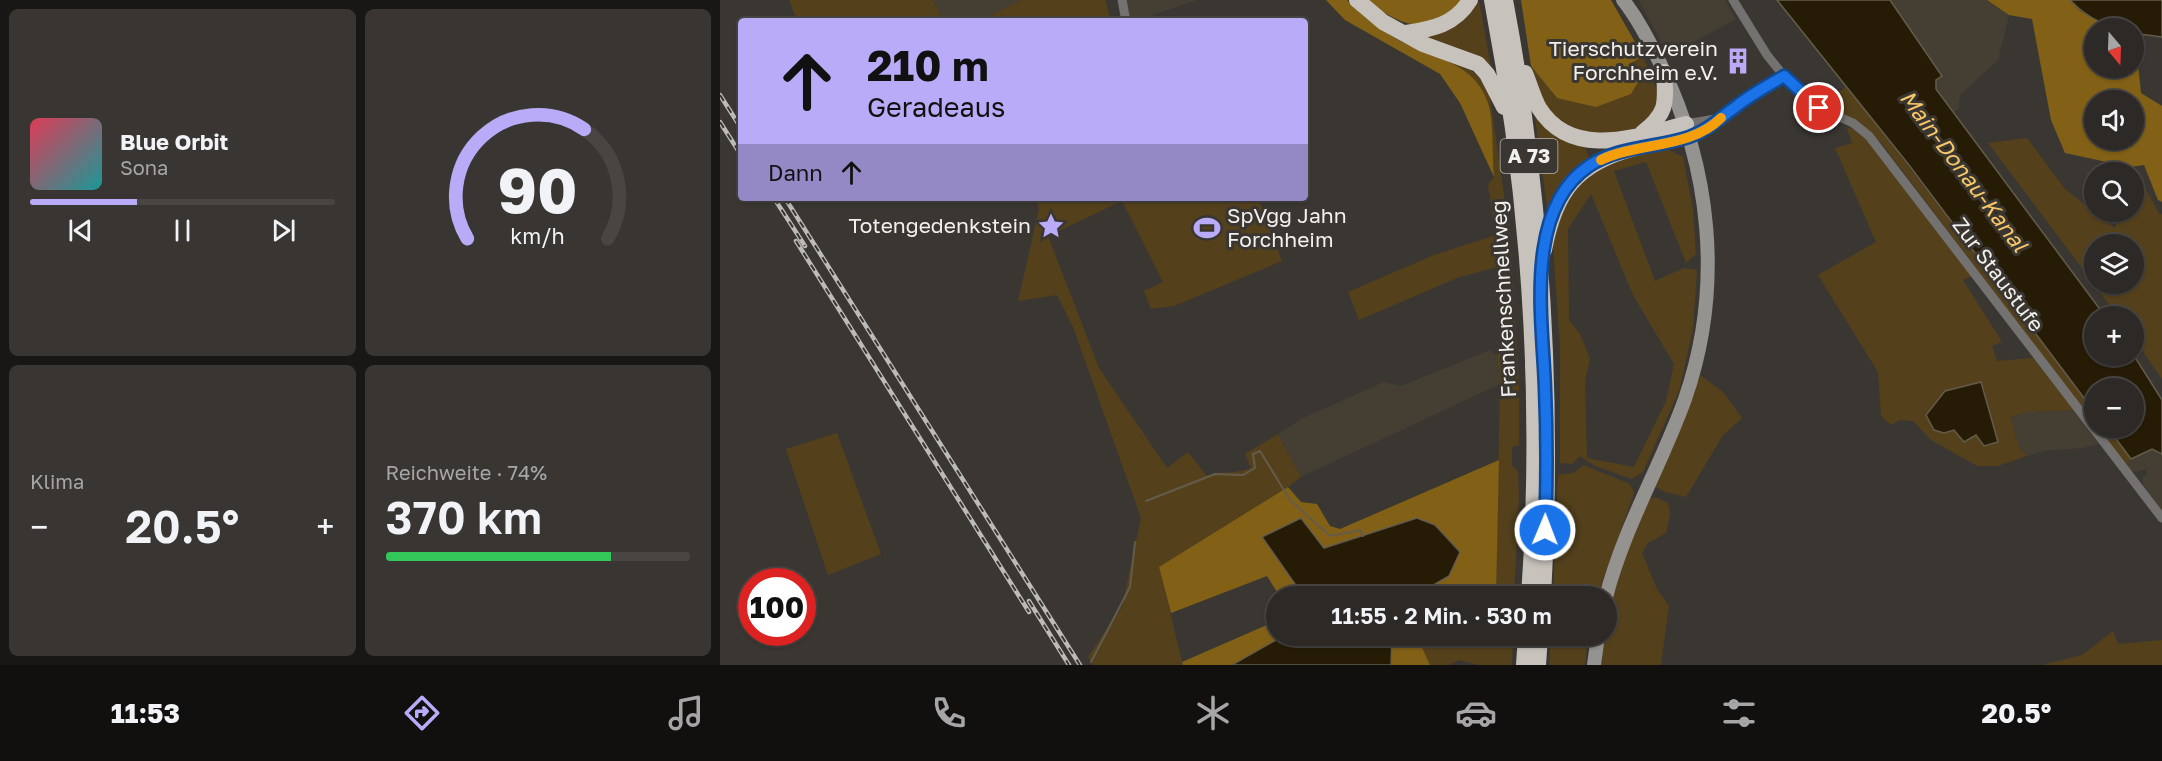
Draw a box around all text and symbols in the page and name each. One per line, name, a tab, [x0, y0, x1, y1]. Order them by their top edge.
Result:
north arrow	[2084, 18, 2144, 78]
map controls	[2084, 18, 2144, 438]
place label: Tierschutzverein Forchheim e.V.	[1549, 35, 1718, 85]
text: 210 m	[867, 40, 989, 90]
icon: ahead	[768, 42, 846, 120]
building icon: Tierschutzverein Forchheim e.V.	[1723, 46, 1753, 76]
pin	[1793, 82, 1844, 133]
water label: Main-Donau-Kanal	[1895, 84, 2035, 258]
button: sound	[2084, 90, 2144, 150]
text: Geradeaus	[867, 91, 1005, 123]
icon: arrive	[1802, 91, 1835, 124]
text: Blue Orbit	[120, 128, 228, 155]
road number: A 73	[1500, 139, 1558, 173]
text: 90	[498, 153, 578, 228]
text: Sona	[120, 155, 168, 179]
icon: ahead	[835, 156, 868, 189]
text: Dann	[768, 159, 823, 186]
button: search	[2084, 162, 2144, 222]
street label: Frankenschnellweg	[1485, 200, 1521, 398]
place label: SpVgg Jahn Forchheim	[1227, 202, 1347, 252]
place icon: Totengedenkstein	[1036, 211, 1066, 241]
place label: Totengedenkstein	[849, 212, 1031, 238]
street label: Zur Staustufe	[1947, 212, 2050, 337]
sports icon: SpVgg Jahn Forchheim	[1192, 213, 1222, 243]
icon: previous	[64, 214, 97, 247]
icon: pause	[166, 214, 199, 247]
icon: next	[267, 214, 300, 247]
text: km/h	[510, 224, 565, 250]
button: layers	[2084, 234, 2144, 294]
button: +	[2084, 306, 2144, 366]
button: −	[2084, 378, 2144, 438]
text: Reichweite · 74%	[386, 460, 547, 484]
text: Klima	[30, 469, 84, 493]
text: 370 km	[386, 490, 542, 544]
position arrow	[1513, 498, 1577, 562]
text: 20.5°	[125, 499, 239, 553]
text: −	[30, 507, 48, 546]
text: +	[316, 507, 334, 546]
speed limit sign: 100	[738, 568, 816, 646]
text: 11:55 · 2 Min. · 530 m	[1331, 602, 1552, 629]
icon: directions	[401, 692, 443, 734]
icon: music	[665, 692, 707, 734]
icon: phone	[928, 692, 970, 734]
icon: climate	[1192, 692, 1234, 734]
icon: car	[1455, 692, 1497, 734]
icon: filters	[1718, 692, 1760, 734]
text: 11:53	[111, 697, 180, 729]
text: 20.5°	[1982, 697, 2051, 729]

